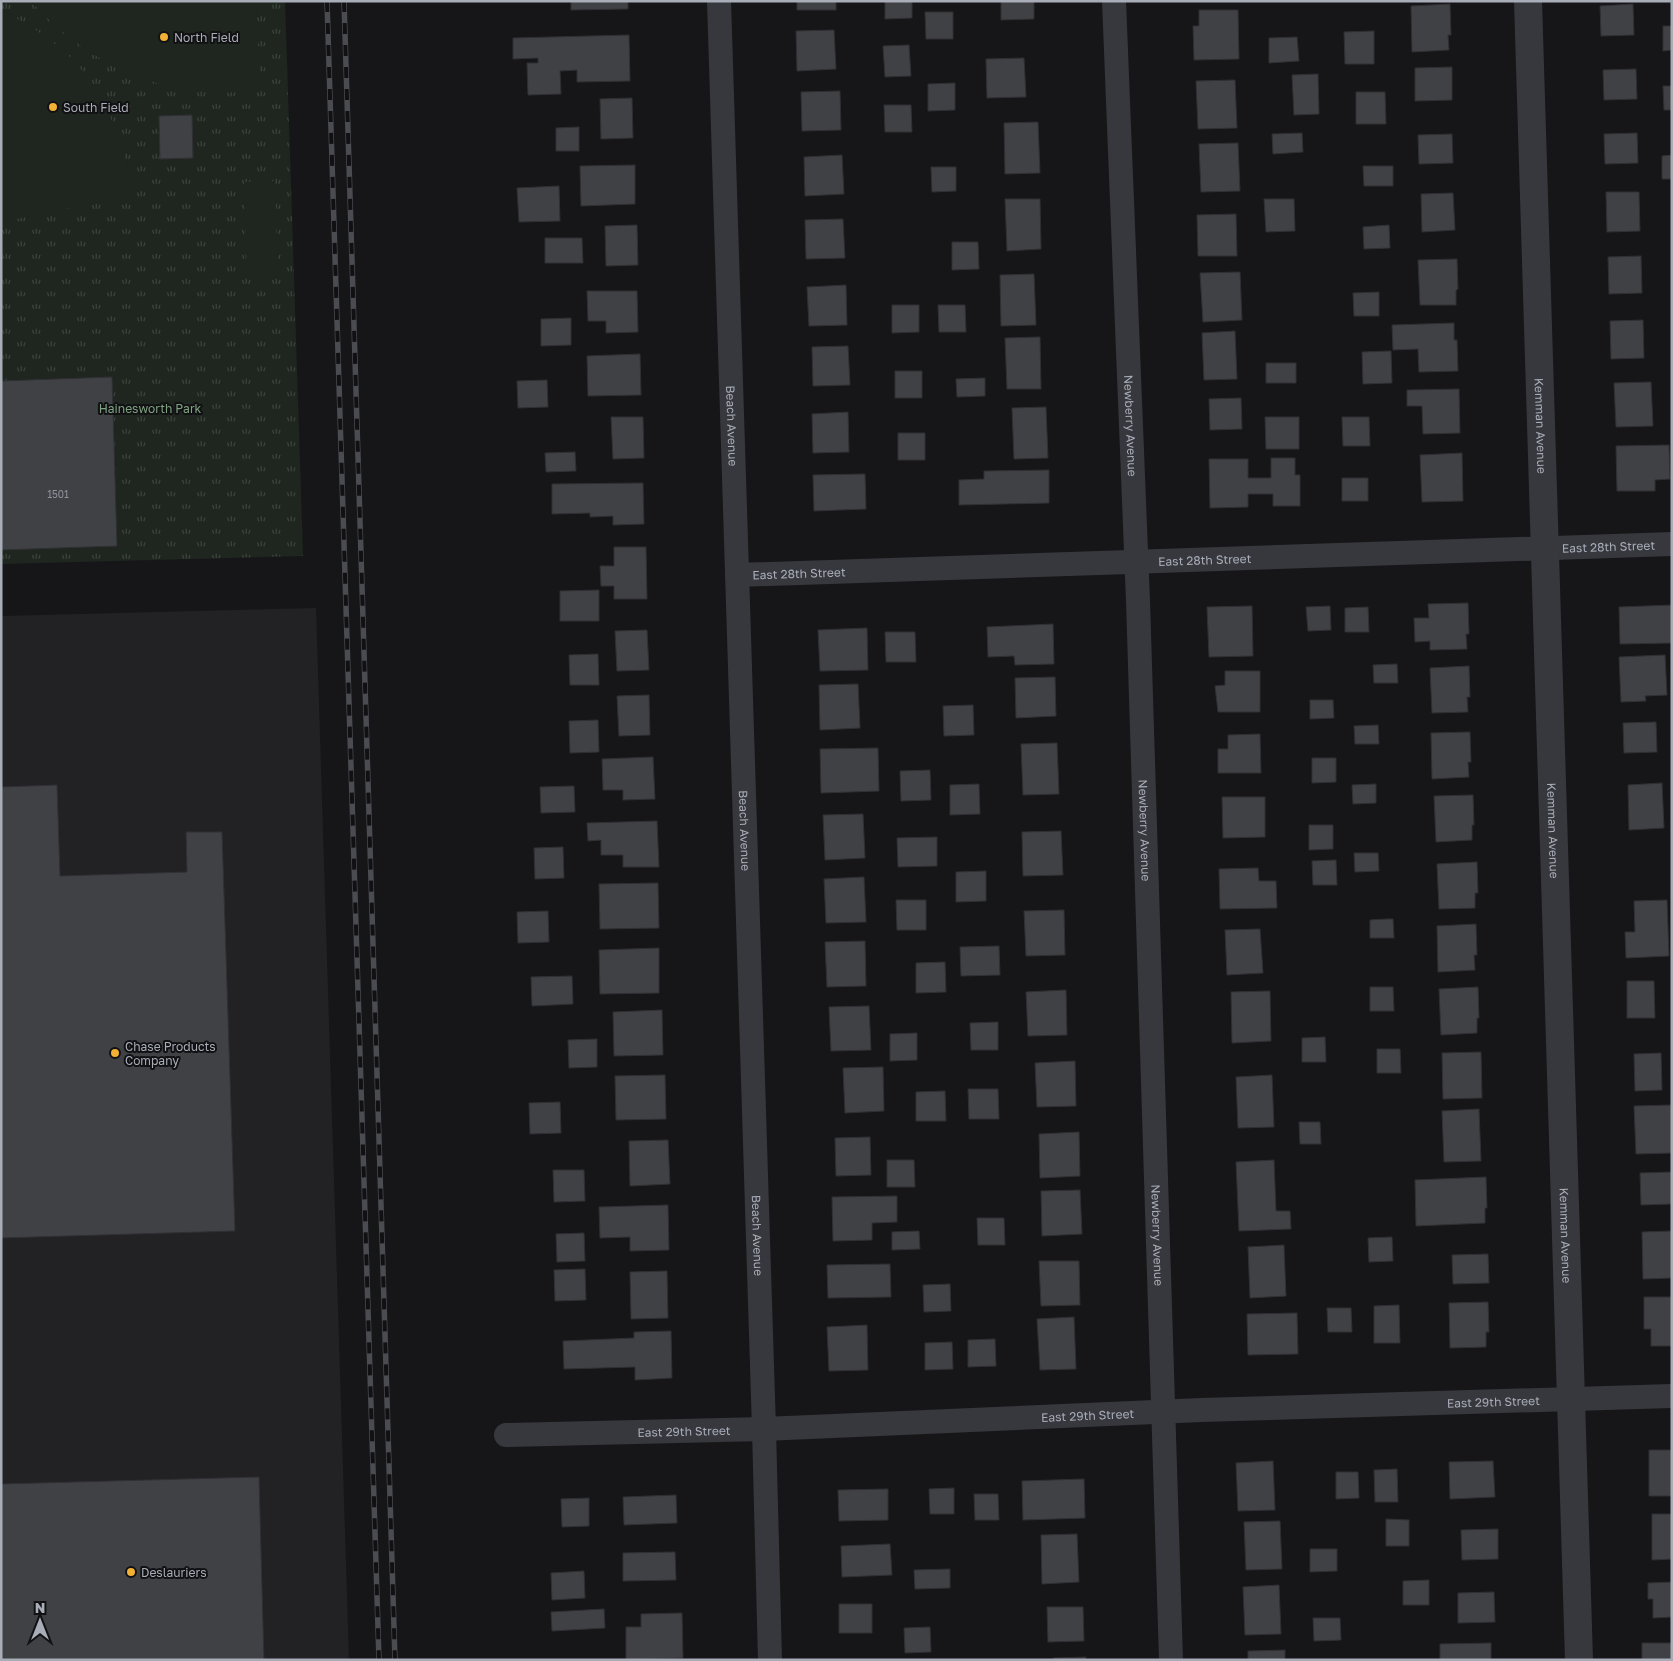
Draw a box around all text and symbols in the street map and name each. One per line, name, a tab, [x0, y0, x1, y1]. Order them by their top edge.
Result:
place label: North Field	[174, 30, 239, 45]
marker: North Field	[158, 31, 170, 43]
place label: South Field	[63, 100, 129, 115]
marker: South Field	[47, 101, 59, 113]
street label: Newberry Avenue	[1121, 374, 1141, 477]
street label: Kemman Avenue	[1532, 378, 1550, 474]
street label: Beach Avenue	[724, 385, 741, 467]
park label: Hainesworth Park	[99, 401, 202, 416]
house number: 1501	[47, 488, 69, 500]
street label: East 28th Street	[1562, 537, 1656, 555]
street label: East 28th Street	[1158, 550, 1252, 569]
street label: East 28th Street	[752, 564, 846, 582]
street label: Newberry Avenue	[1136, 779, 1154, 882]
street label: Kemman Avenue	[1545, 782, 1562, 879]
street label: Beach Avenue	[736, 790, 754, 871]
place label: Chase Products Company	[125, 1039, 216, 1068]
marker: Chase Products Company	[109, 1047, 121, 1059]
street label: Newberry Avenue	[1149, 1184, 1167, 1286]
street label: Kemman Avenue	[1557, 1187, 1575, 1284]
street label: Beach Avenue	[749, 1195, 767, 1276]
street label: East 29th Street	[1447, 1392, 1540, 1410]
street label: East 29th Street	[1041, 1405, 1135, 1424]
street label: East 29th Street	[637, 1422, 731, 1439]
place label: Deslauriers	[141, 1565, 207, 1580]
marker: Deslauriers	[125, 1566, 137, 1578]
north arrow	[15, 1596, 65, 1646]
text: N	[35, 1599, 45, 1616]

